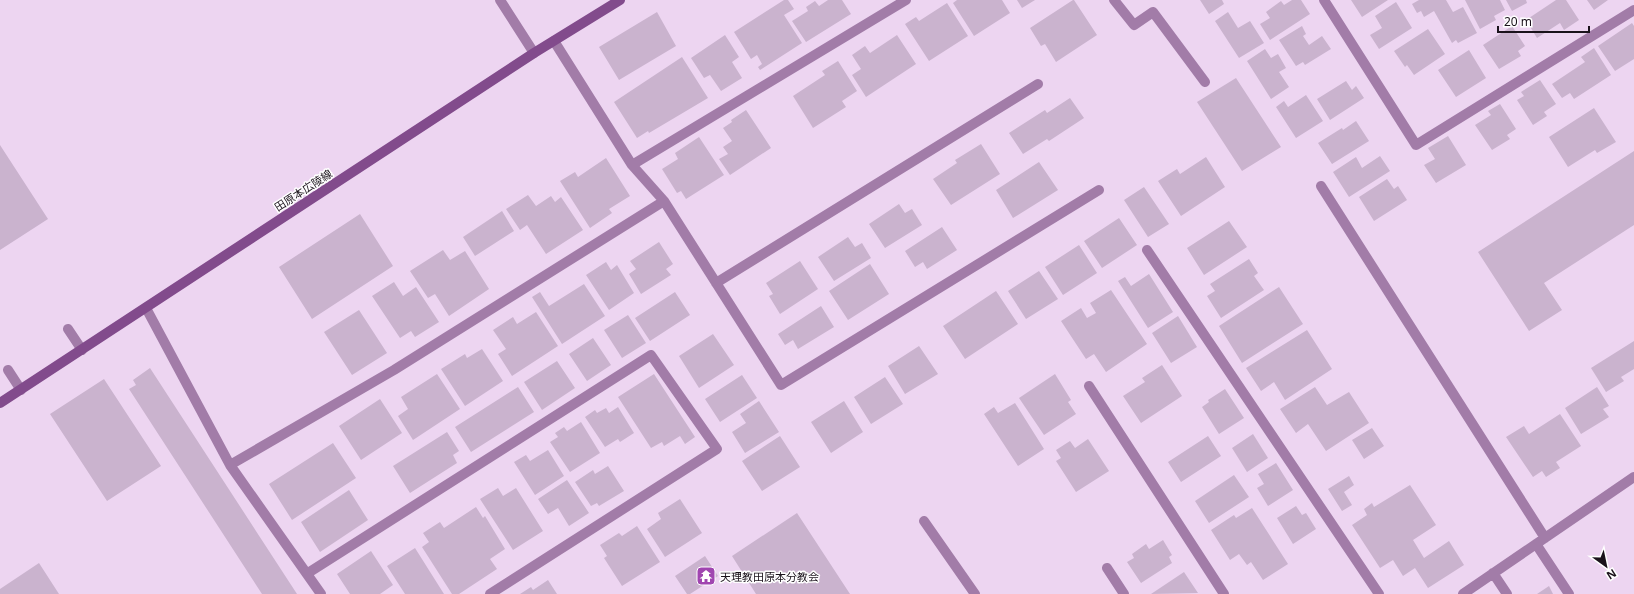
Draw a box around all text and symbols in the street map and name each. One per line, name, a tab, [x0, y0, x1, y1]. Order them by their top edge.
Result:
scale bar	[1498, 8, 1589, 34]
text: 20 m	[1504, 13, 1532, 30]
street label: 田原本広陵線	[271, 166, 335, 214]
north arrow	[1586, 546, 1626, 586]
temple icon: 天理教田原本分教会	[695, 565, 717, 587]
text: N	[1604, 566, 1620, 584]
place label: 天理教田原本分教会	[720, 569, 819, 584]

